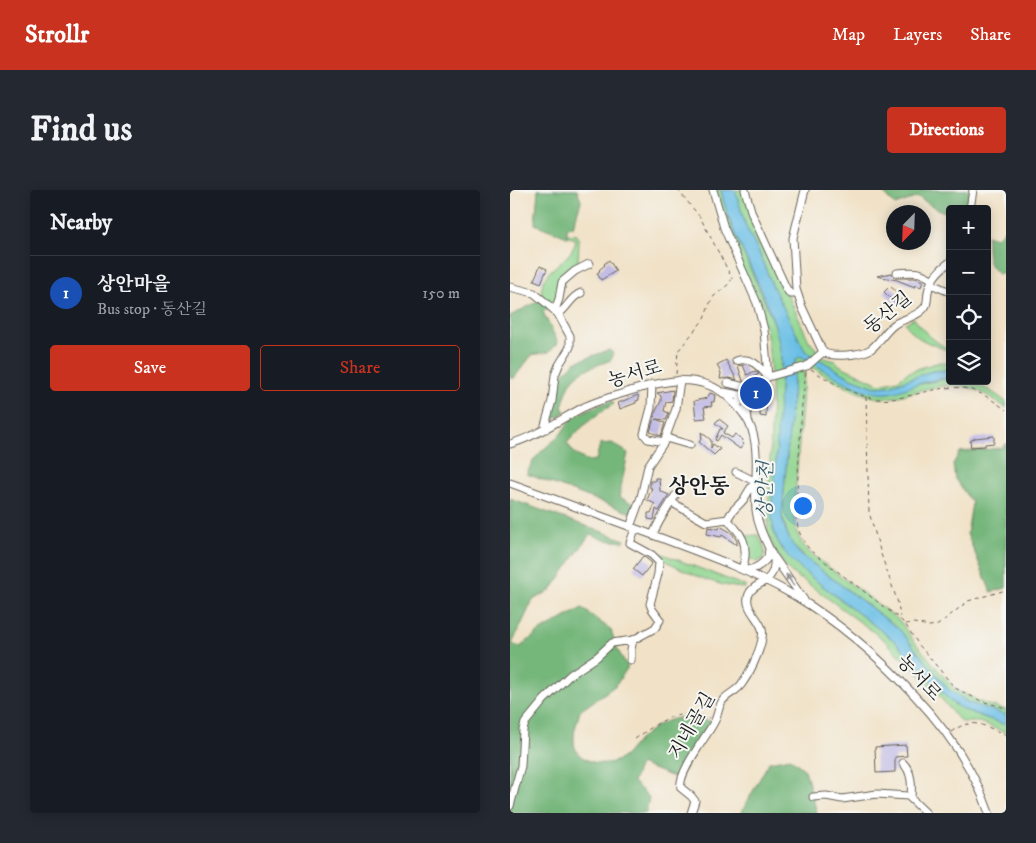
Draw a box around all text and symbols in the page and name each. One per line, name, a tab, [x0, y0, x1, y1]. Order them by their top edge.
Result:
text: Strollr	[25, 20, 89, 50]
text: Map	[832, 24, 865, 46]
text: Layers	[893, 24, 942, 46]
text: Share	[970, 24, 1011, 46]
button: Directions	[887, 107, 1006, 153]
text: Find us	[30, 108, 132, 152]
north arrow	[886, 205, 931, 250]
map controls	[946, 205, 991, 385]
button: +	[946, 205, 991, 250]
text: Nearby	[50, 210, 112, 236]
button: −	[946, 250, 991, 295]
text: 상안마을	[97, 273, 170, 296]
text: 1	[63, 283, 69, 303]
text: 150 m	[422, 283, 460, 303]
street label: 동산길	[859, 287, 917, 339]
button: locate	[946, 295, 991, 340]
text: Bus stop · 동산길	[97, 299, 207, 319]
button: layers	[946, 340, 991, 385]
button: Save	[50, 345, 250, 391]
button: Share	[260, 345, 460, 391]
street label: 농서로	[605, 355, 665, 393]
pin: 1	[740, 374, 772, 412]
water label: 상안천	[753, 459, 779, 519]
district label: 상안동	[669, 474, 729, 500]
your location	[790, 493, 816, 519]
one-way arrow	[785, 573, 794, 587]
street label: 농서로	[892, 650, 946, 706]
street label: 지네골길	[664, 688, 720, 764]

